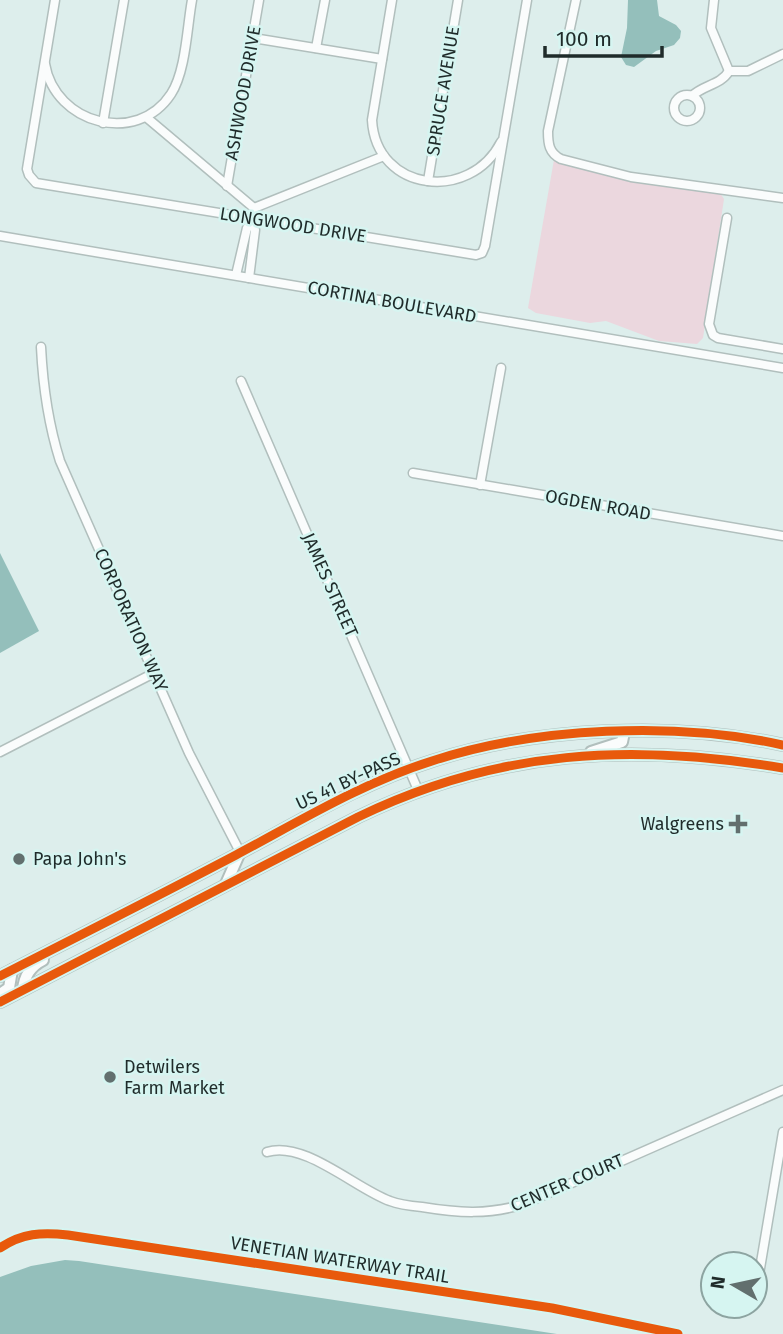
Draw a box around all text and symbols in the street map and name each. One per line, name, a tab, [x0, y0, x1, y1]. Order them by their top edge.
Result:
scale bar	[545, 14, 662, 58]
street label: ASHWOOD DRIVE	[220, 24, 266, 162]
street label: SPRUCE AVENUE	[422, 25, 464, 157]
text: 100 m	[556, 26, 612, 52]
street label: LONGWOOD DRIVE	[218, 203, 368, 247]
street label: CORTINA BOULEVARD	[306, 276, 478, 328]
street label: OGDEN ROAD	[543, 485, 653, 525]
street label: JAMES STREET	[297, 529, 363, 641]
street label: CORPORATION WAY	[90, 545, 173, 695]
street label: US 41 BY-PASS	[292, 747, 404, 815]
place label: Walgreens	[640, 813, 724, 835]
marker: Walgreens	[730, 816, 746, 832]
place label: Papa John's	[33, 848, 126, 870]
marker: Papa John's	[11, 851, 27, 867]
place label: Detwilers Farm Market	[124, 1056, 225, 1099]
marker: Detwilers Farm Market	[102, 1069, 118, 1085]
street label: CENTER COURT	[507, 1149, 627, 1217]
street label: VENETIAN WATERWAY TRAIL	[229, 1232, 451, 1288]
north arrow	[699, 1250, 769, 1320]
text: N	[705, 1274, 730, 1290]

